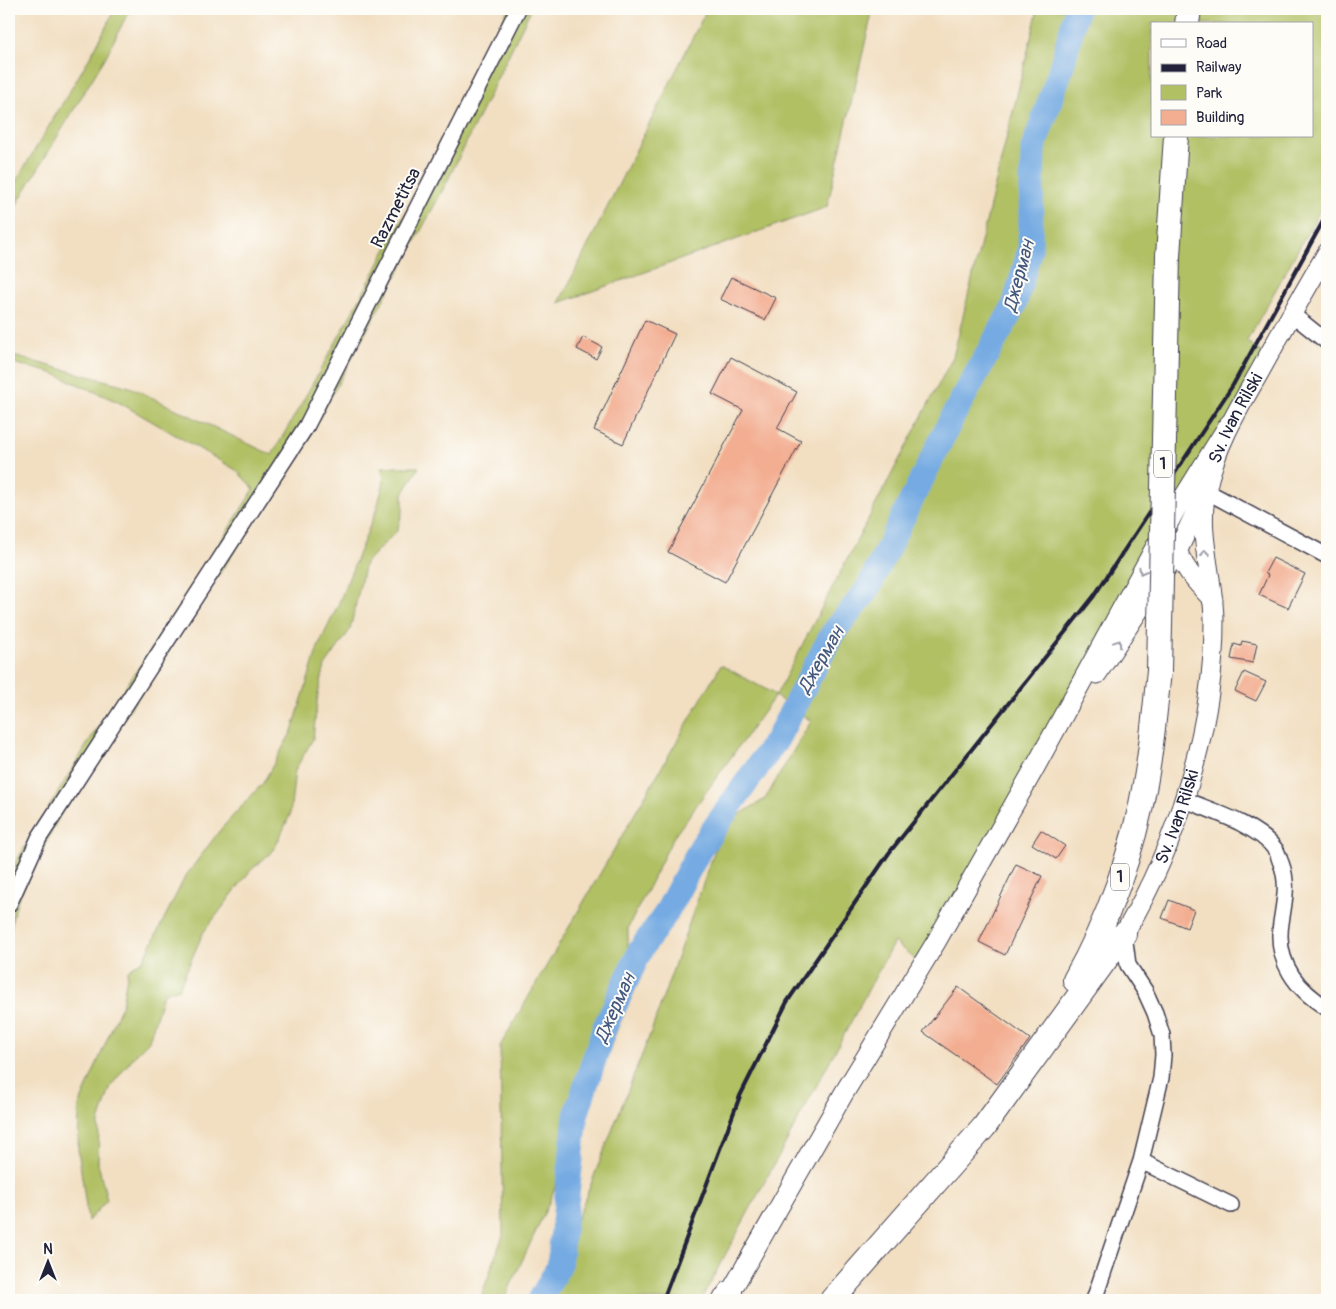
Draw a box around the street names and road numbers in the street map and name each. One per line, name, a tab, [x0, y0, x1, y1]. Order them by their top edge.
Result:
street label: Razmetitsa	[366, 164, 426, 252]
street label: Sv. Ivan Rilski	[1203, 369, 1268, 466]
road number: 1	[1154, 450, 1172, 478]
street label: Sv. Ivan Rilski	[1150, 767, 1204, 867]
road number: 1	[1111, 864, 1129, 890]

